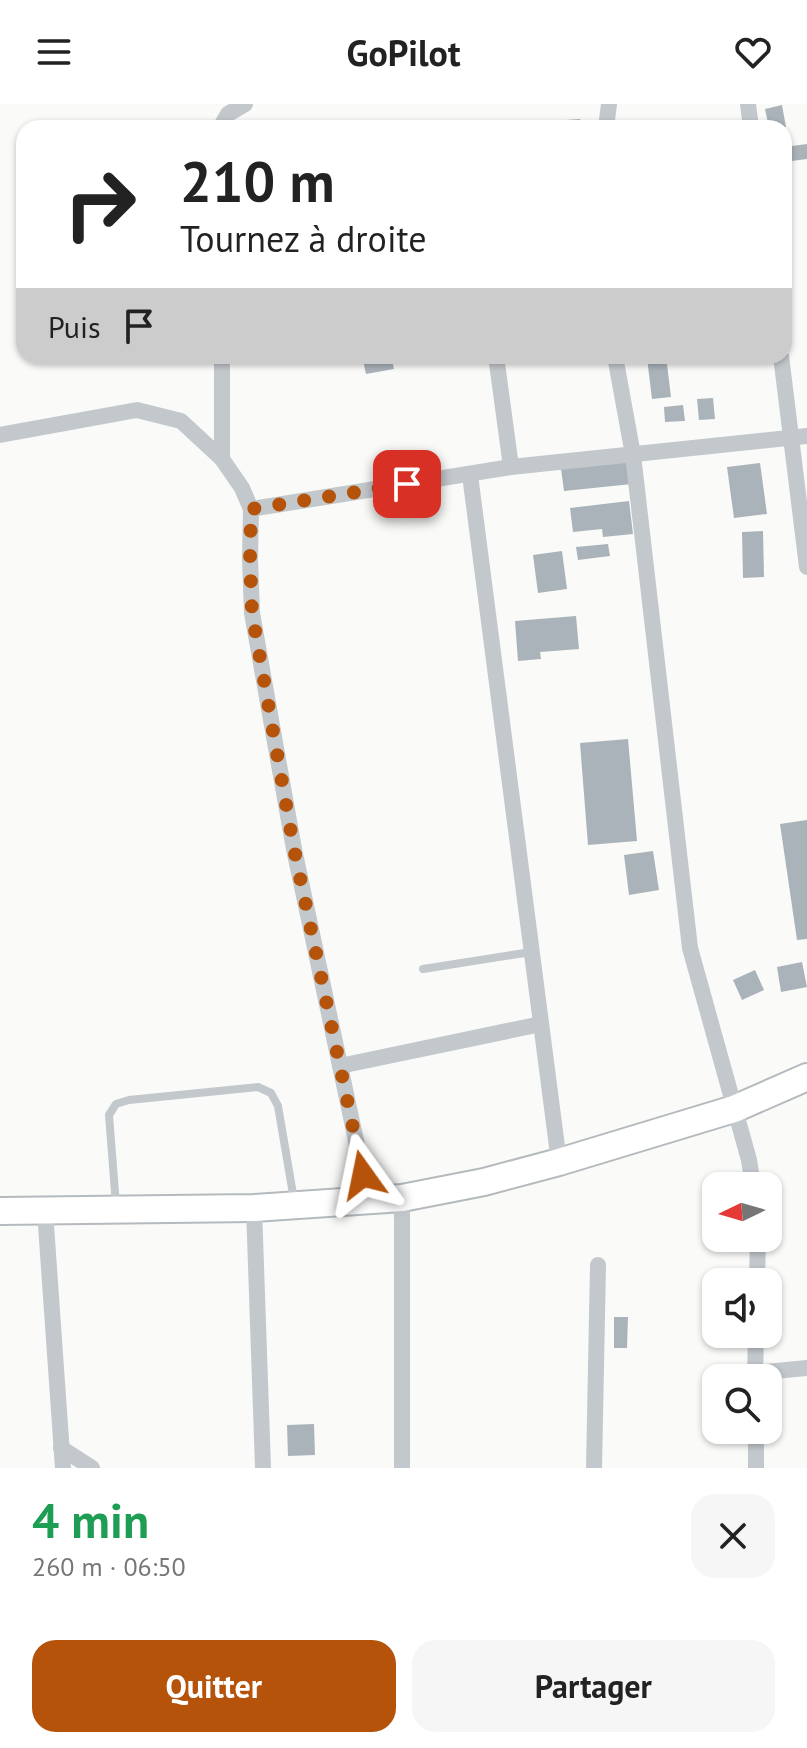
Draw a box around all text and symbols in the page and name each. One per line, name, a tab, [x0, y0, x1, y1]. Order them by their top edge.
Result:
text: GoPilot	[346, 29, 461, 76]
icon: menu	[32, 30, 76, 74]
icon: heart	[731, 30, 775, 74]
text: 210 m	[180, 145, 335, 217]
icon: right	[48, 152, 152, 256]
text: Tournez à droite	[180, 215, 427, 262]
icon: arrive	[117, 304, 161, 348]
text: Puis	[48, 307, 101, 346]
pin	[373, 450, 441, 518]
icon: arrive	[385, 462, 429, 506]
position arrow	[321, 1133, 405, 1217]
north arrow	[702, 1172, 782, 1252]
map controls	[702, 1172, 782, 1444]
button: sound	[702, 1268, 782, 1348]
button: search	[702, 1364, 782, 1444]
text: 4 min	[32, 1489, 149, 1551]
button: close	[691, 1494, 775, 1578]
text: 260 m · 06:50	[32, 1550, 186, 1583]
button: Quitter	[32, 1640, 396, 1732]
button: Partager	[412, 1640, 775, 1732]

